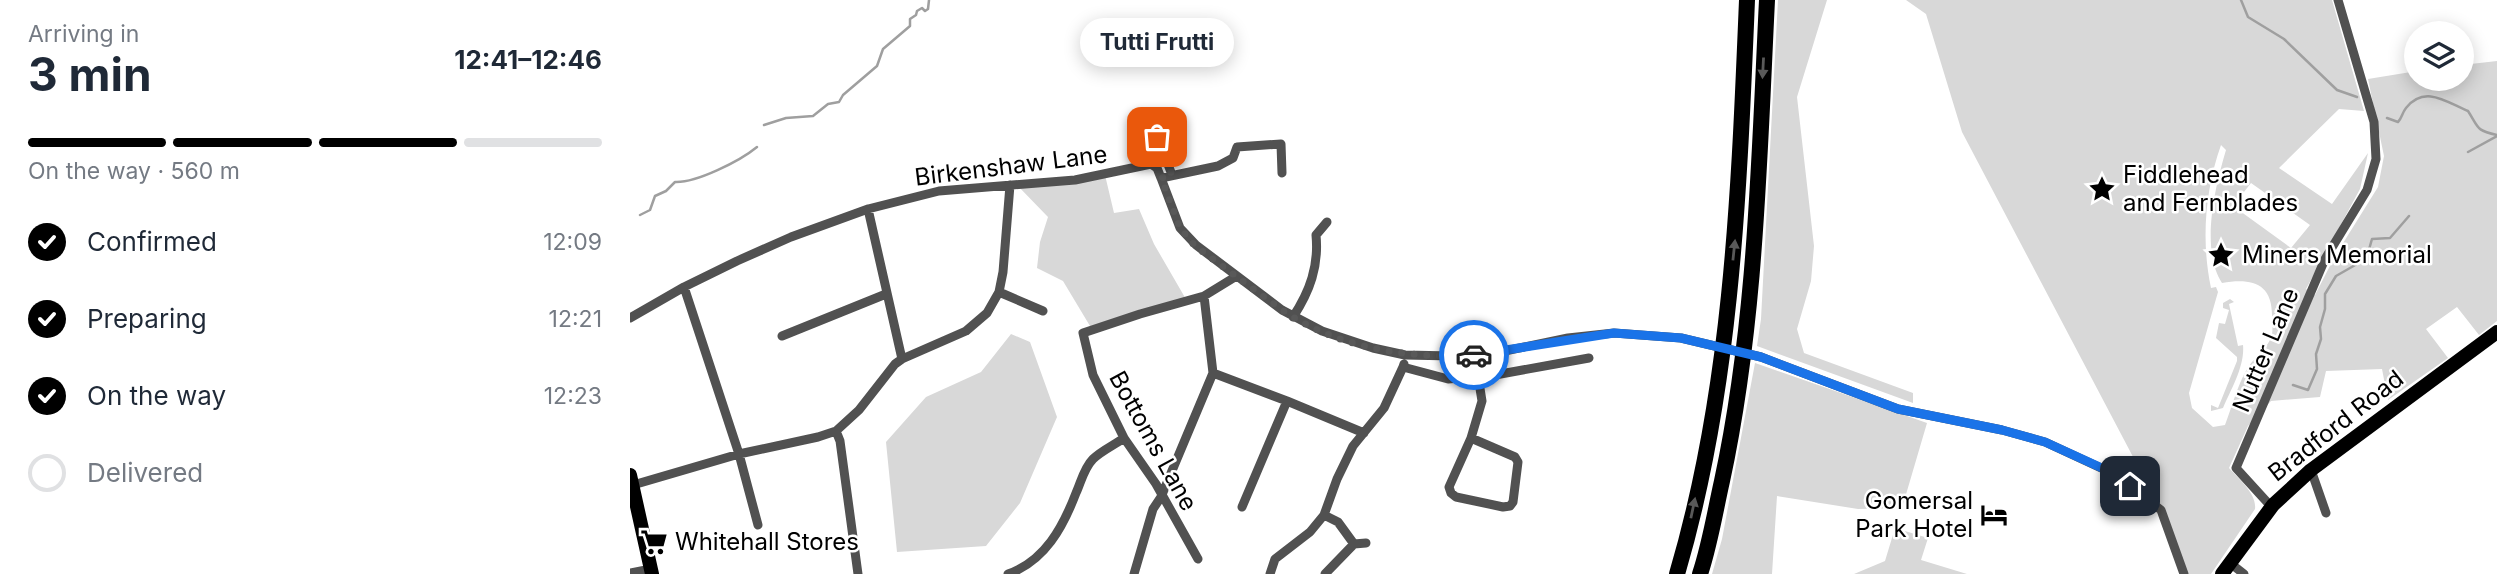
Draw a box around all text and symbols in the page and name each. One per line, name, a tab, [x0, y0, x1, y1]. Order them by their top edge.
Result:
callout: Tutti Frutti	[1080, 18, 1234, 67]
text: Arriving in	[28, 20, 139, 48]
map controls	[2404, 21, 2474, 91]
button: layers	[2404, 21, 2474, 91]
text: Tutti Frutti	[1100, 28, 1214, 56]
text: 12:41–12:46	[454, 44, 602, 75]
text: 3 min	[28, 46, 152, 102]
one-way arrow	[1758, 57, 1769, 79]
pin	[1127, 107, 1187, 167]
icon: bag	[1138, 118, 1176, 156]
street label: Birkenshaw Lane	[913, 139, 1109, 192]
text: On the way · 560 m	[28, 157, 240, 185]
place label: Fiddlehead and Fernblades	[2123, 160, 2298, 217]
place icon: Fiddlehead and Fernblades	[2087, 174, 2117, 204]
icon: check	[28, 223, 66, 261]
text: Confirmed	[87, 226, 217, 257]
text: 12:09	[543, 228, 602, 256]
one-way arrow	[1729, 239, 1740, 261]
place icon: Miners Memorial	[2206, 240, 2236, 270]
place label: Miners Memorial	[2242, 240, 2432, 269]
street label: Nutter Lane	[2226, 283, 2305, 416]
icon: check	[28, 300, 66, 338]
text: Preparing	[87, 303, 207, 334]
text: 12:21	[549, 305, 602, 333]
courier	[1439, 320, 1509, 390]
icon: car	[1455, 336, 1493, 374]
street label: Bradford Road	[2262, 364, 2409, 487]
street label: Bottoms Lane	[1103, 366, 1204, 516]
icon: check	[28, 377, 66, 415]
text: On the way	[87, 380, 226, 411]
text: 12:23	[544, 382, 602, 410]
pin	[2100, 456, 2160, 516]
text: Delivered	[87, 457, 203, 488]
icon: home	[2111, 467, 2149, 505]
place label: Gomersal Park Hotel	[1855, 486, 1973, 543]
one-way arrow	[1688, 497, 1699, 519]
hotel icon: Gomersal Park Hotel	[1979, 500, 2009, 530]
supermarket icon: Whitehall Stores	[639, 527, 669, 557]
place label: Whitehall Stores	[675, 527, 859, 556]

